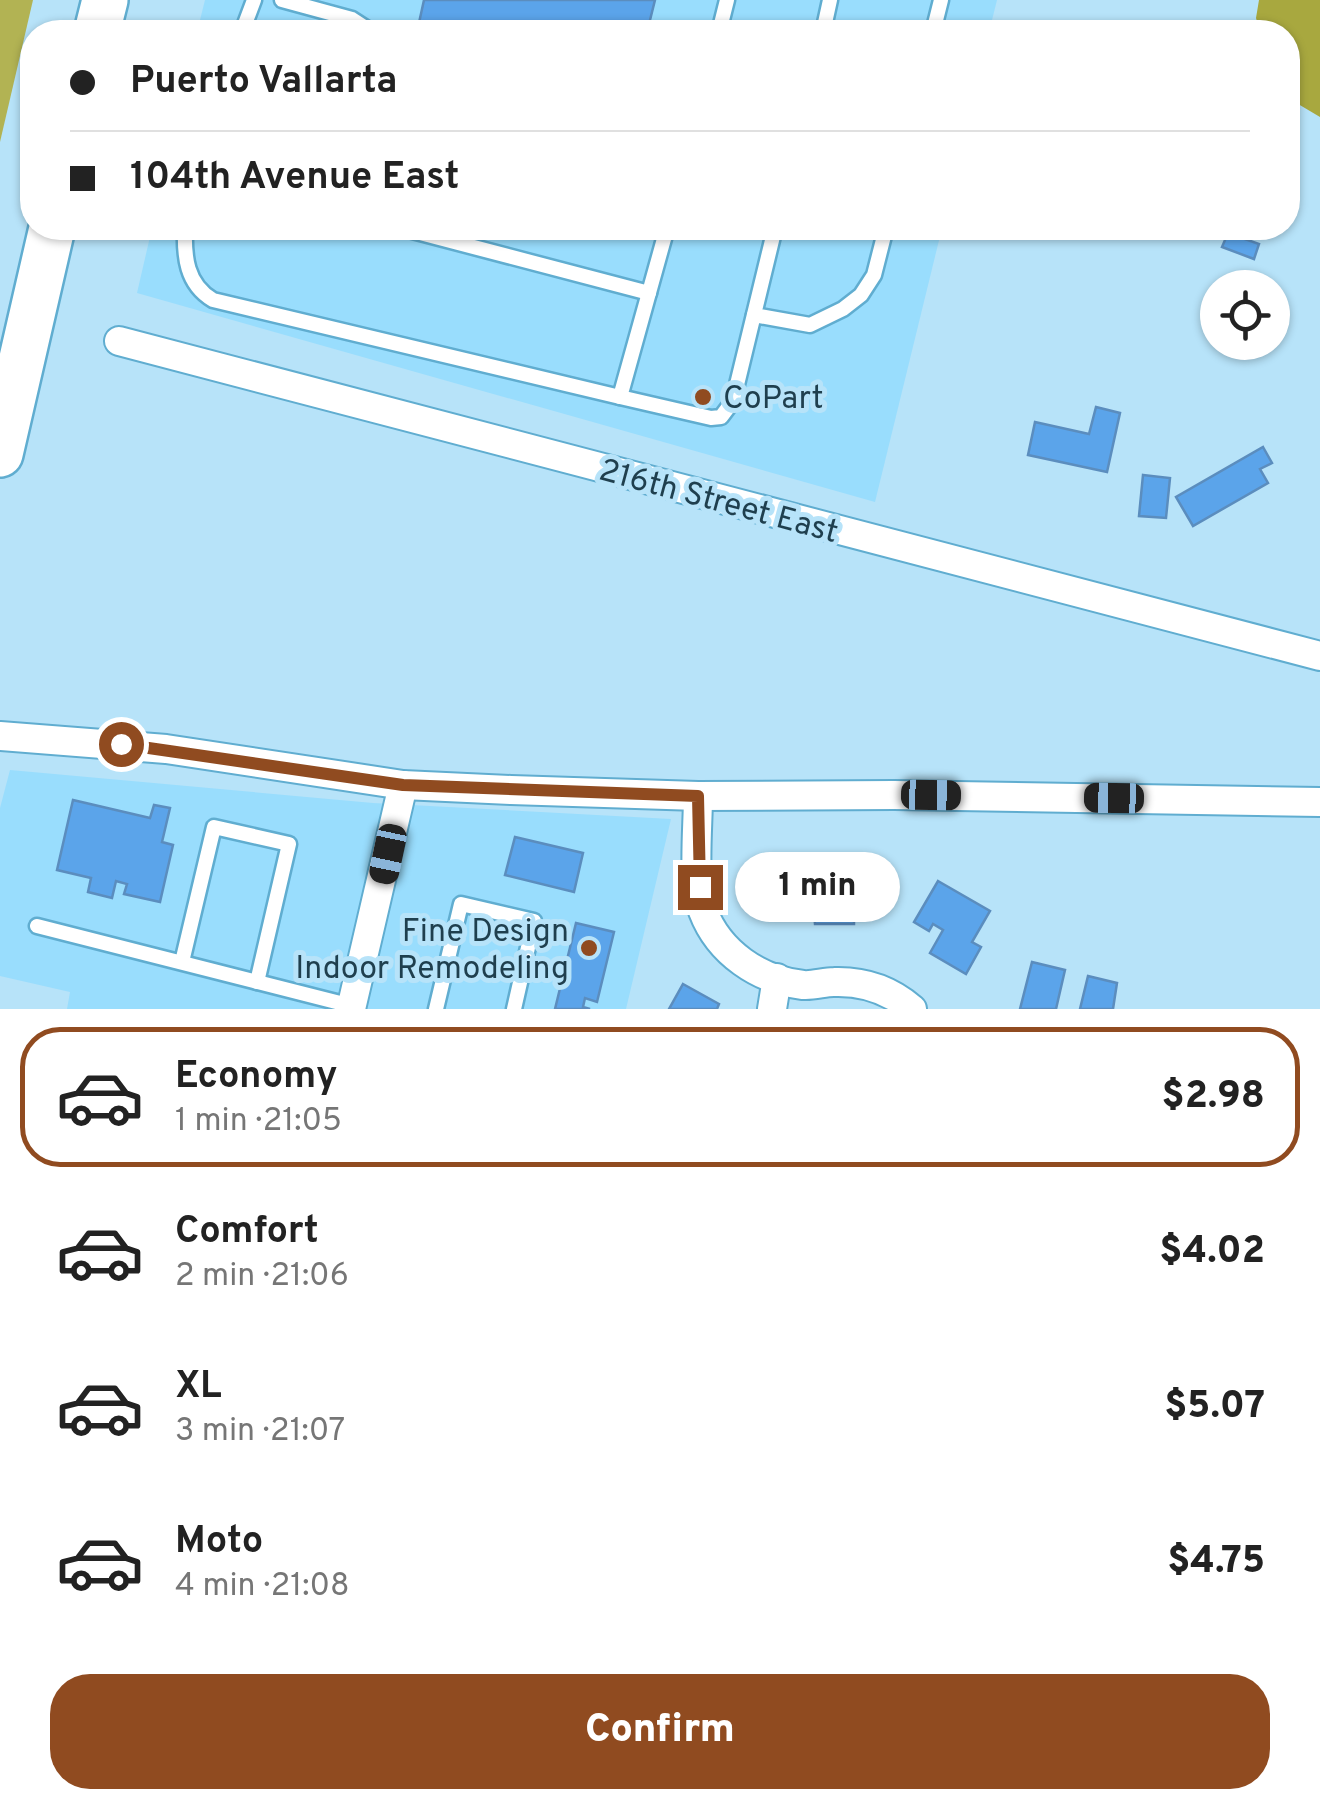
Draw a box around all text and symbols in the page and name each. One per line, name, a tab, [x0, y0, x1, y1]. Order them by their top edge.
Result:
text: Puerto Vallarta	[130, 58, 398, 107]
text: 104th Avenue East	[130, 154, 459, 203]
map controls	[1200, 270, 1290, 360]
button: locate	[1200, 270, 1290, 360]
place label: CoPart	[723, 380, 824, 420]
marker: CoPart	[692, 386, 714, 408]
street label: 216th Street East	[594, 452, 842, 554]
route start	[99, 722, 144, 767]
car	[901, 779, 961, 811]
car	[1084, 782, 1144, 814]
car	[367, 822, 409, 886]
callout: 1 min	[735, 852, 900, 922]
route end	[678, 865, 723, 910]
text: 1 min	[778, 867, 857, 907]
place label: Fine Design Indoor Remodeling	[295, 913, 569, 990]
marker: Fine Design Indoor Remodeling	[578, 937, 600, 959]
icon: car	[55, 1052, 145, 1142]
text: Economy	[175, 1053, 337, 1102]
text: $2.98	[1161, 1073, 1265, 1122]
text: 1 min · 21:05	[175, 1102, 342, 1142]
icon: car	[55, 1207, 145, 1297]
text: Comfort	[175, 1208, 319, 1257]
text: $4.02	[1159, 1228, 1265, 1277]
text: 2 min · 21:06	[175, 1257, 349, 1297]
icon: car	[55, 1362, 145, 1452]
text: XL	[175, 1363, 222, 1412]
text: $5.07	[1164, 1383, 1265, 1432]
text: 3 min · 21:07	[175, 1412, 345, 1452]
icon: car	[55, 1517, 145, 1607]
text: Moto	[175, 1518, 263, 1567]
text: $4.75	[1167, 1538, 1265, 1587]
text: 4 min · 21:08	[175, 1567, 350, 1607]
button: Confirm	[50, 1674, 1270, 1789]

